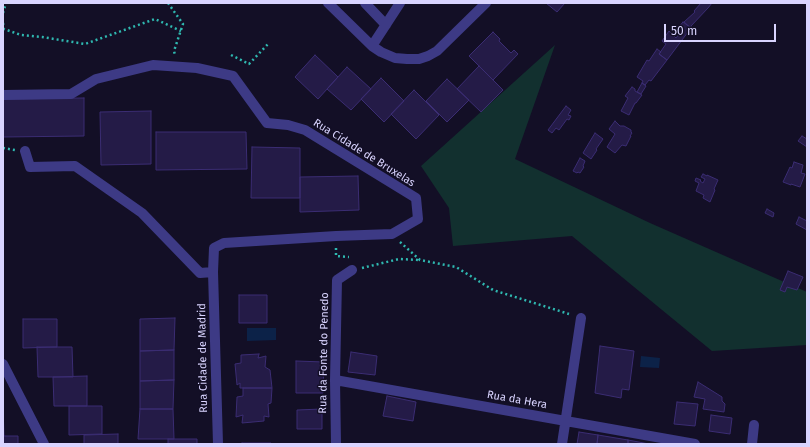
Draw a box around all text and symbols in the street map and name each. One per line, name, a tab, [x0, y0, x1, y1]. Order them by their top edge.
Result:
scale bar	[666, 16, 778, 42]
text: 50 m	[671, 24, 697, 38]
street label: Rua Cidade de Bruxelas	[311, 116, 417, 190]
street label: Rua da Fonte do Penedo	[316, 292, 332, 414]
street label: Rua Cidade de Madrid	[195, 303, 211, 413]
street label: Rua da Hera	[486, 388, 548, 412]

